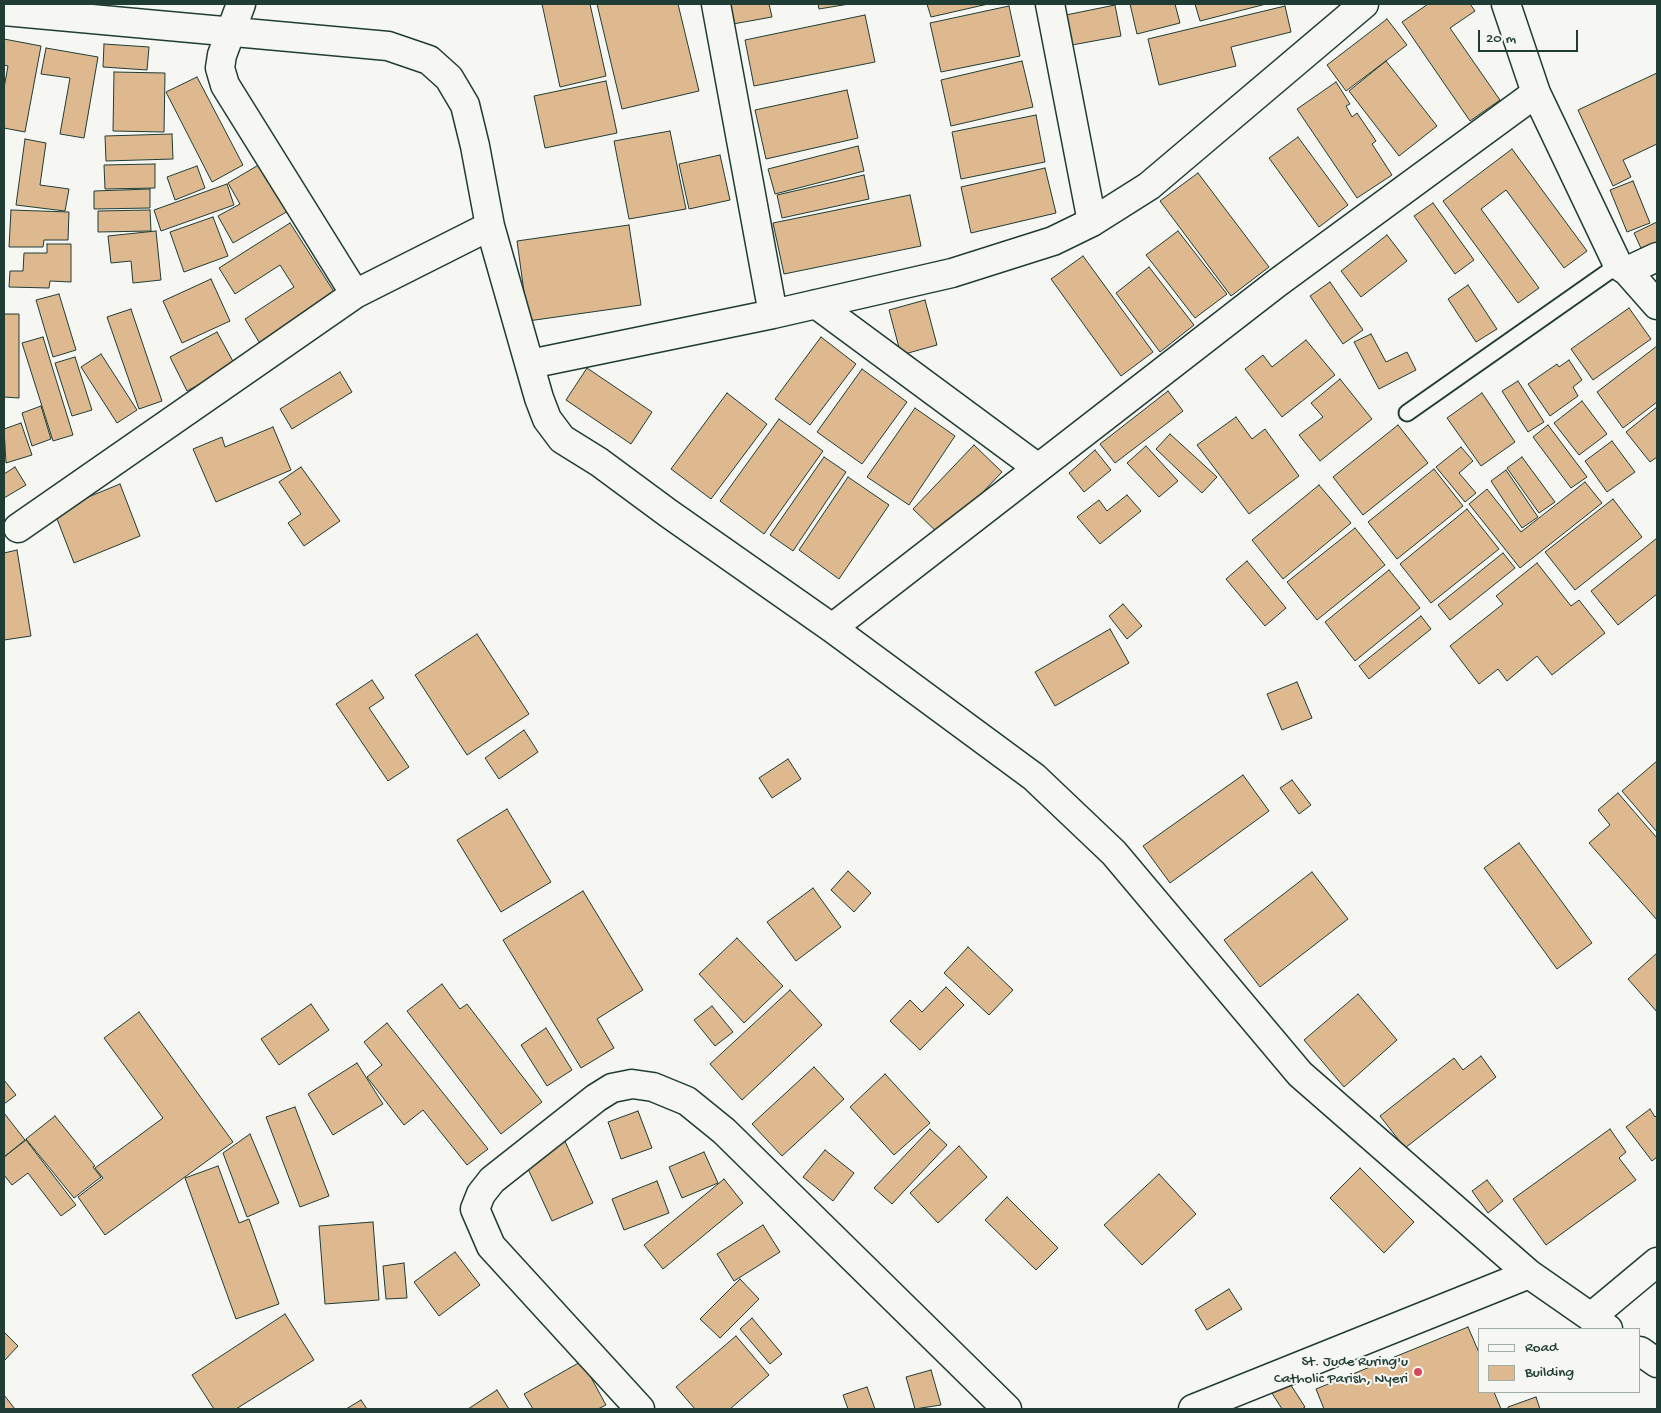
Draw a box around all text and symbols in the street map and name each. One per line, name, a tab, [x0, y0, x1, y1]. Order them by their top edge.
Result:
scale bar	[1481, 20, 1581, 52]
text: 20 m	[1486, 30, 1516, 48]
legend	[1478, 1328, 1641, 1393]
text: Road	[1525, 1339, 1558, 1357]
place label: St. Jude Ruring'u Catholic Parish, Nyeri	[1274, 1354, 1408, 1389]
text: Building	[1525, 1364, 1574, 1382]
marker: St. Jude Ruring'u Catholic Parish, Nyeri	[1412, 1366, 1424, 1378]

